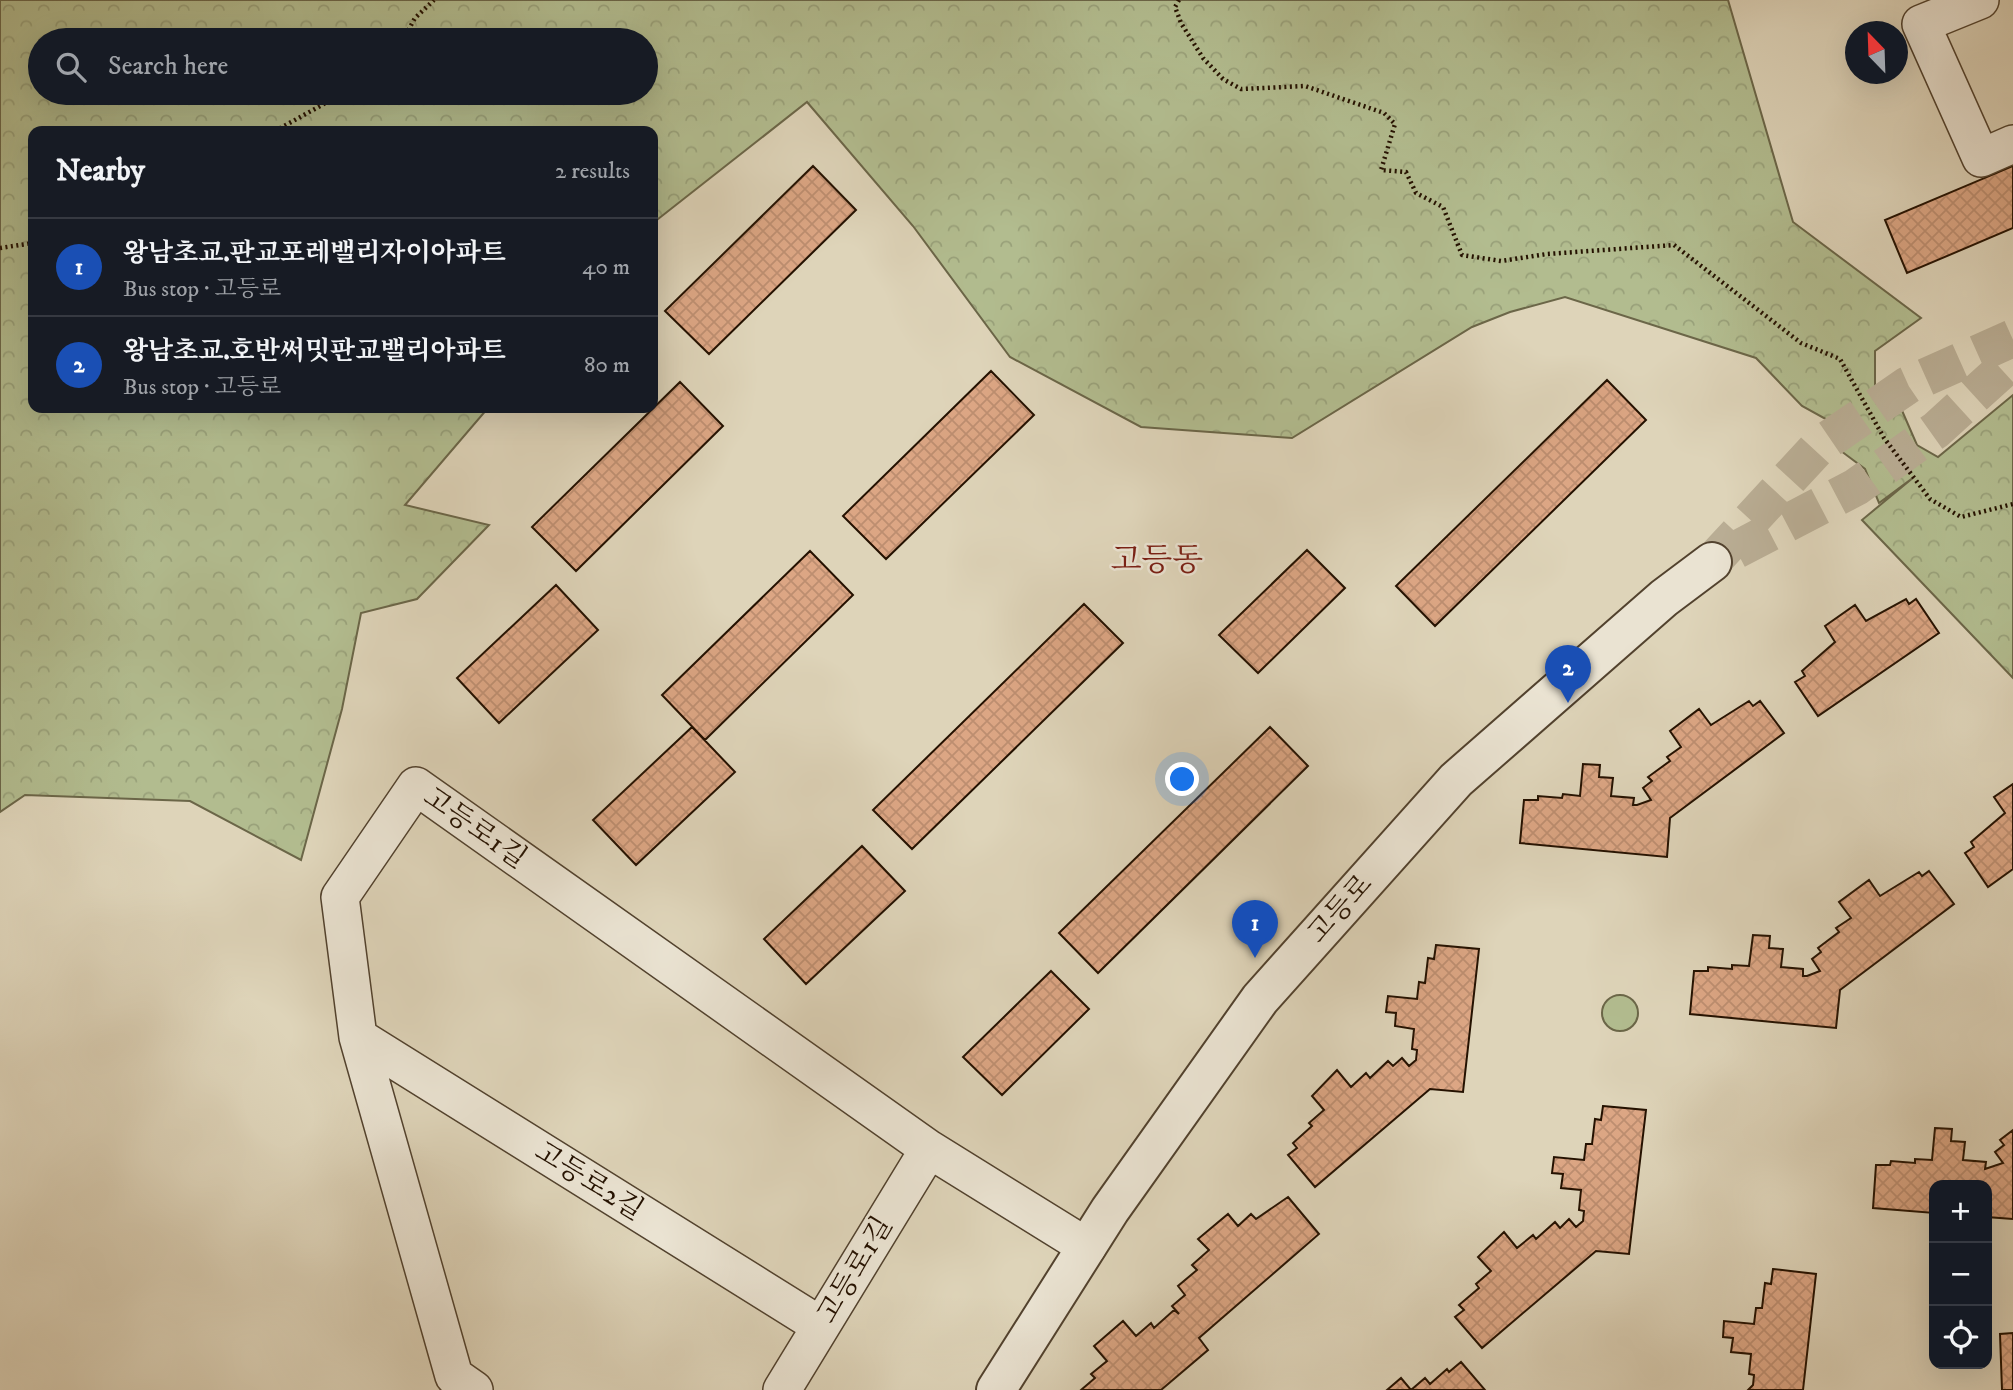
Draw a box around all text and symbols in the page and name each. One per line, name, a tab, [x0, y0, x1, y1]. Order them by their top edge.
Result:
north arrow	[1845, 21, 1908, 84]
search box	[28, 28, 658, 105]
icon: search	[52, 48, 90, 86]
text: Search here	[108, 50, 228, 83]
text: Nearby	[56, 153, 145, 190]
text: 2 results	[555, 157, 630, 186]
text: 왕남초교.판교포레밸리자이아파트	[123, 237, 506, 270]
text: 1	[75, 253, 83, 282]
text: 40 m	[582, 253, 630, 282]
text: Bus stop · 고등로	[123, 275, 281, 304]
text: 왕남초교.호반써밋판교밸리아파트	[123, 335, 506, 368]
text: 2	[73, 351, 85, 380]
text: 80 m	[584, 351, 630, 380]
text: Bus stop · 고등로	[123, 373, 281, 402]
district label: 고등동	[1111, 541, 1203, 581]
pin: 2	[1545, 645, 1591, 703]
your location	[1165, 762, 1199, 796]
street label: 고등로1길	[416, 780, 534, 876]
street label: 고등로	[1300, 867, 1380, 951]
pin: 1	[1232, 900, 1278, 958]
street label: 고등로2길	[528, 1134, 650, 1228]
map controls	[1929, 1180, 1992, 1369]
button: +	[1929, 1180, 1992, 1243]
street label: 고등로1길	[809, 1210, 901, 1330]
button: −	[1929, 1243, 1992, 1306]
button: locate	[1929, 1306, 1992, 1369]

